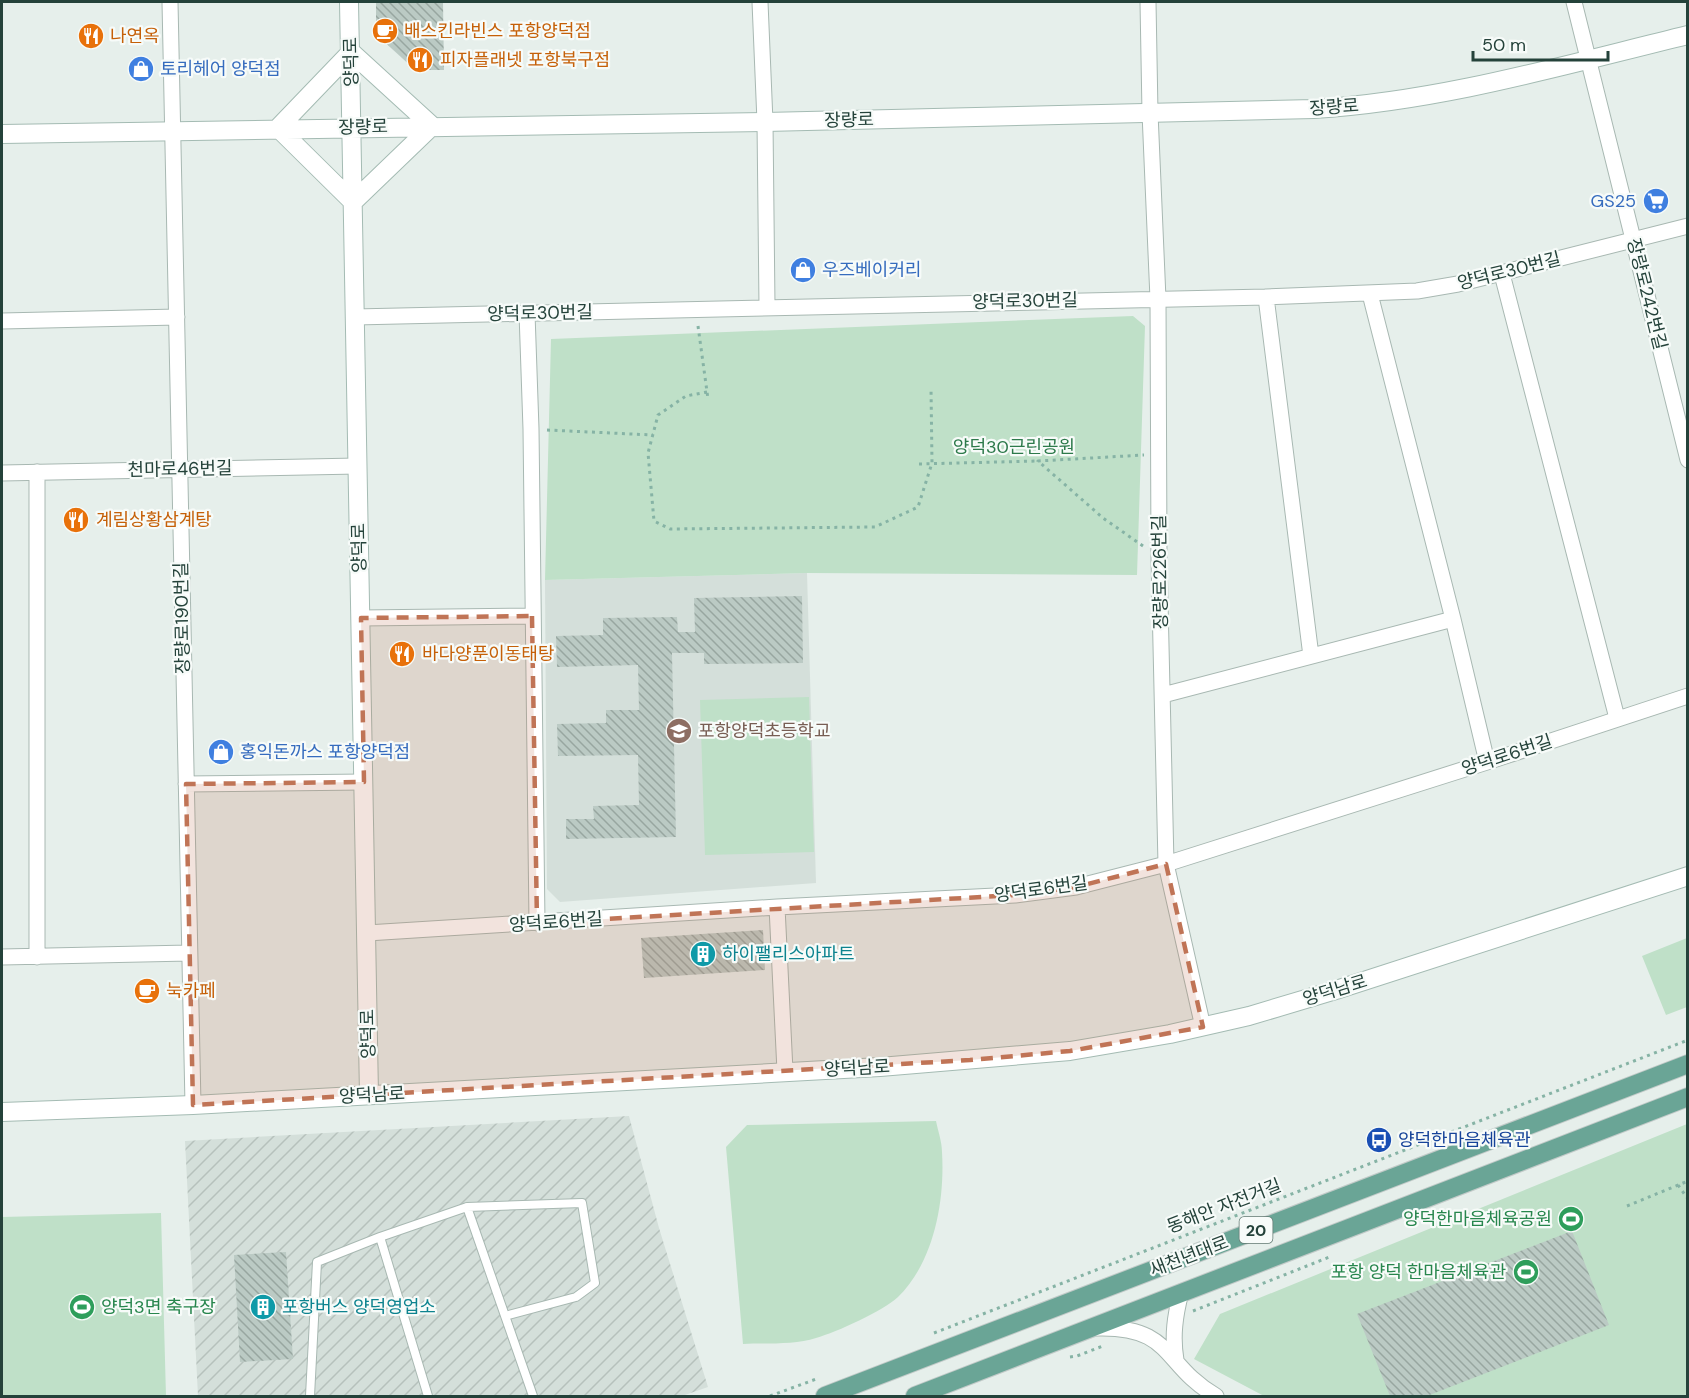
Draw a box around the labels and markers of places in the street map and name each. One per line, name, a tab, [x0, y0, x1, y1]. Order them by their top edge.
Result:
cafe icon: 배스킨라빈스 포항양덕점	[370, 16, 400, 46]
place label: 배스킨라빈스 포항양덕점	[404, 19, 591, 43]
restaurant icon: 나연옥	[76, 21, 106, 51]
place label: 나연옥	[110, 24, 160, 48]
restaurant icon: 피자플래넷 포항북구점	[405, 45, 435, 75]
place label: 피자플래넷 포항북구점	[440, 48, 610, 72]
shop icon: 토리헤어 양덕점	[126, 54, 156, 84]
place label: 토리헤어 양덕점	[160, 57, 281, 81]
supermarket icon: GS25	[1641, 186, 1671, 216]
place label: GS25	[1591, 189, 1636, 213]
shop icon: 우즈베이커리	[788, 255, 818, 285]
place label: 우즈베이커리	[822, 258, 921, 282]
restaurant icon: 계림상황삼계탕	[61, 505, 91, 535]
place label: 계림상황삼계탕	[96, 508, 212, 532]
restaurant icon: 바다양푼이동태탕	[387, 639, 417, 669]
place label: 바다양푼이동태탕	[422, 642, 554, 666]
school or university icon: 포항양덕초등학교	[664, 716, 694, 746]
place label: 포항양덕초등학교	[698, 719, 830, 743]
shop icon: 홍익돈까스 포항양덕점	[206, 737, 236, 767]
place label: 홍익돈까스 포항양덕점	[240, 740, 410, 764]
building icon: 하이팰리스아파트	[688, 939, 718, 969]
place label: 하이팰리스아파트	[722, 942, 854, 966]
cafe icon: 눅카페	[132, 976, 162, 1006]
place label: 눅카페	[166, 979, 216, 1003]
bus stop icon: 양덕한마음체육관	[1364, 1125, 1394, 1155]
place label: 양덕한마음체육관	[1398, 1128, 1531, 1152]
sports icon: 양덕한마음체육공원	[1556, 1204, 1586, 1234]
place label: 양덕한마음체육공원	[1403, 1207, 1552, 1231]
sports icon: 포항 양덕 한마음체육관	[1511, 1257, 1541, 1287]
place label: 포항 양덕 한마음체육관	[1331, 1260, 1506, 1284]
sports icon: 양덕3면 축구장	[67, 1292, 97, 1322]
building icon: 포항버스 양덕영업소	[248, 1292, 278, 1322]
place label: 양덕3면 축구장	[101, 1295, 216, 1319]
place label: 포항버스 양덕영업소	[282, 1295, 436, 1319]

